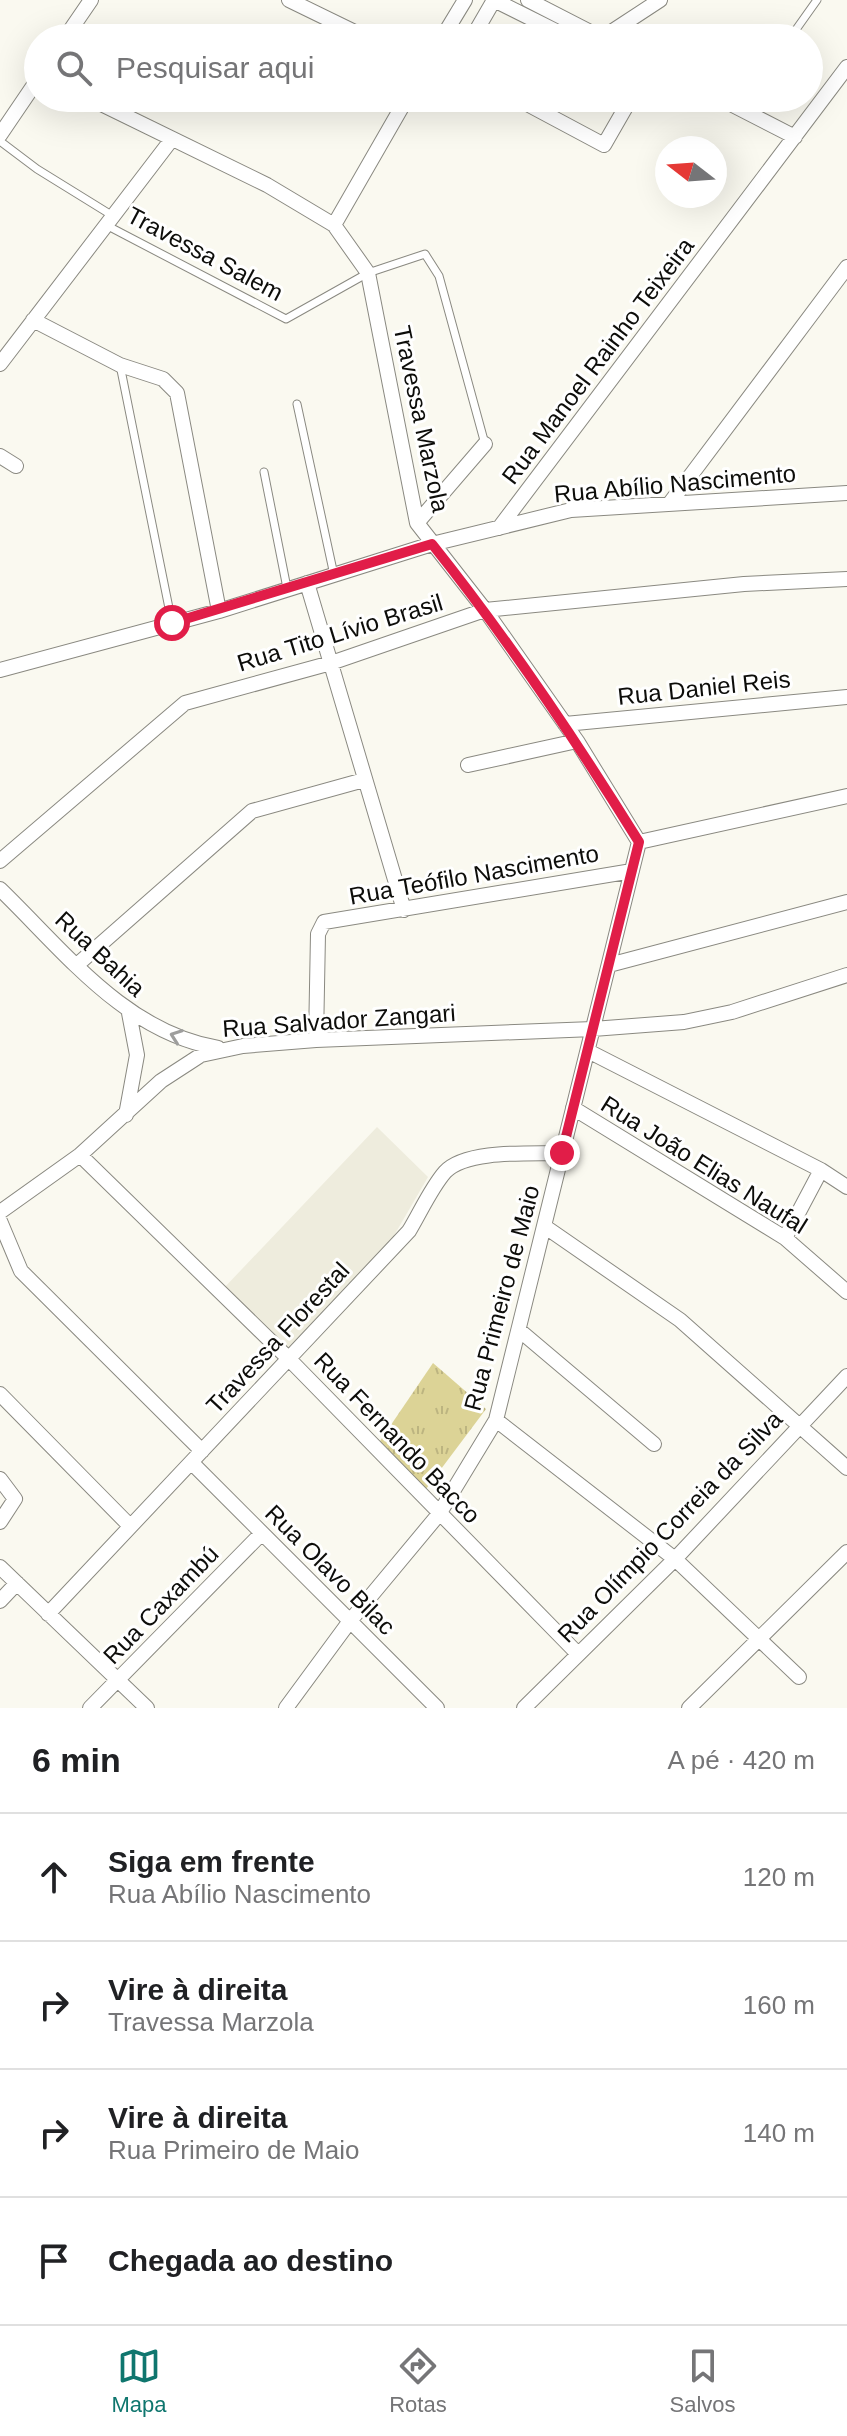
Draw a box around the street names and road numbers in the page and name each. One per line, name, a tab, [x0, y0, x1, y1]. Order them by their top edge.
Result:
street label: Travessa Salem	[123, 201, 288, 306]
street label: Rua Manoel Rainho Teixeira	[496, 232, 699, 489]
street label: Travessa Marzola	[389, 323, 455, 515]
street label: Rua Abílio Nascimento	[553, 459, 797, 508]
street label: Rua Tito Lívio Brasil	[234, 588, 446, 677]
street label: Rua Daniel Reis	[616, 665, 792, 710]
street label: Rua Teófilo Nascimento	[347, 839, 601, 910]
street label: Rua Bahia	[50, 906, 151, 1002]
street label: Rua Salvador Zangari	[222, 999, 456, 1042]
street label: Rua João Elias Naufal	[596, 1090, 812, 1239]
street label: Rua Primeiro de Maio	[458, 1182, 545, 1413]
street label: Travessa Florestal	[201, 1257, 355, 1419]
street label: Rua Fernando Bacco	[309, 1347, 486, 1529]
street label: Rua Olímpio Correia da Silva	[552, 1405, 788, 1648]
street label: Rua Olavo Bilac	[260, 1499, 401, 1640]
street label: Rua Caxambú	[98, 1540, 224, 1669]

